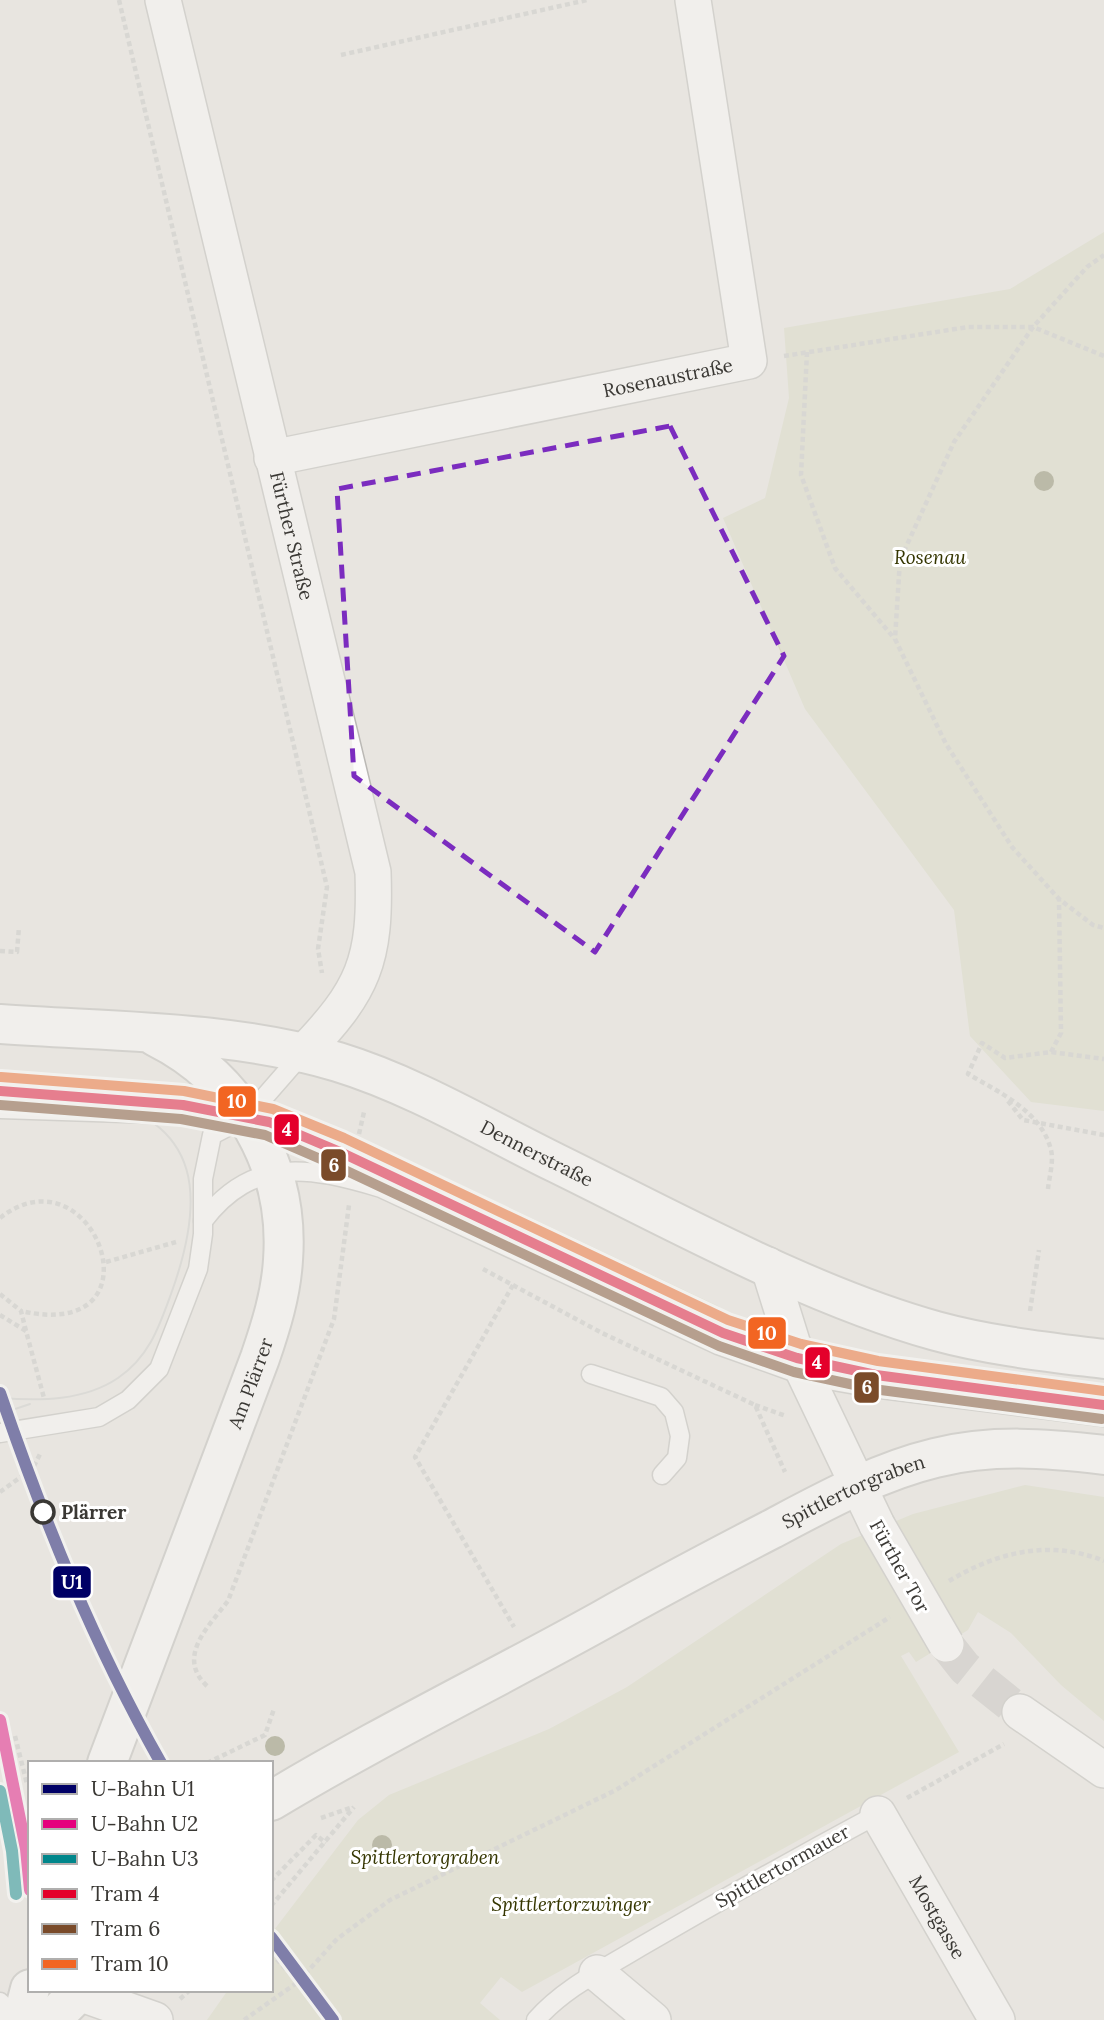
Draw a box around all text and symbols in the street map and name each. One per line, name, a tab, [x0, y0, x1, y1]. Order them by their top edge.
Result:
street label: Rosenaustraße	[601, 353, 735, 402]
street label: Fürther Straße	[265, 469, 319, 602]
park label: Rosenau	[894, 545, 967, 569]
line badge: 10	[217, 1085, 257, 1118]
text: 10	[227, 1089, 247, 1113]
line badge: 4	[273, 1113, 300, 1146]
street label: Dennerstraße	[476, 1114, 597, 1192]
text: 4	[282, 1117, 292, 1141]
line badge: 6	[320, 1148, 347, 1182]
text: 6	[329, 1153, 340, 1177]
line badge: 10	[747, 1316, 787, 1350]
text: 10	[757, 1321, 777, 1345]
street label: Am Plärrer	[222, 1334, 278, 1433]
line badge: 4	[804, 1346, 831, 1379]
text: 4	[812, 1350, 822, 1374]
line badge: 6	[853, 1371, 880, 1404]
text: 6	[862, 1375, 873, 1399]
street label: Spittlertorgraben	[778, 1449, 928, 1534]
marker: Plärrer	[31, 1500, 55, 1524]
place label: Plärrer	[61, 1500, 126, 1524]
street label: Fürther Tor	[865, 1515, 936, 1617]
line badge: U1	[52, 1565, 92, 1599]
text: U1	[61, 1570, 83, 1594]
legend	[28, 1761, 273, 1992]
text: U-Bahn U1	[91, 1775, 195, 1802]
text: U-Bahn U2	[91, 1810, 198, 1837]
street label: Spittlertormauer	[711, 1819, 854, 1913]
text: U-Bahn U3	[91, 1845, 199, 1872]
park label: Spittlertorgraben	[351, 1845, 500, 1869]
street label: Mostgasse	[904, 1871, 971, 1963]
text: Tram 4	[91, 1880, 160, 1907]
park label: Spittlertorzwinger	[491, 1892, 651, 1916]
text: Tram 6	[91, 1915, 160, 1942]
text: Tram 10	[91, 1950, 169, 1977]

